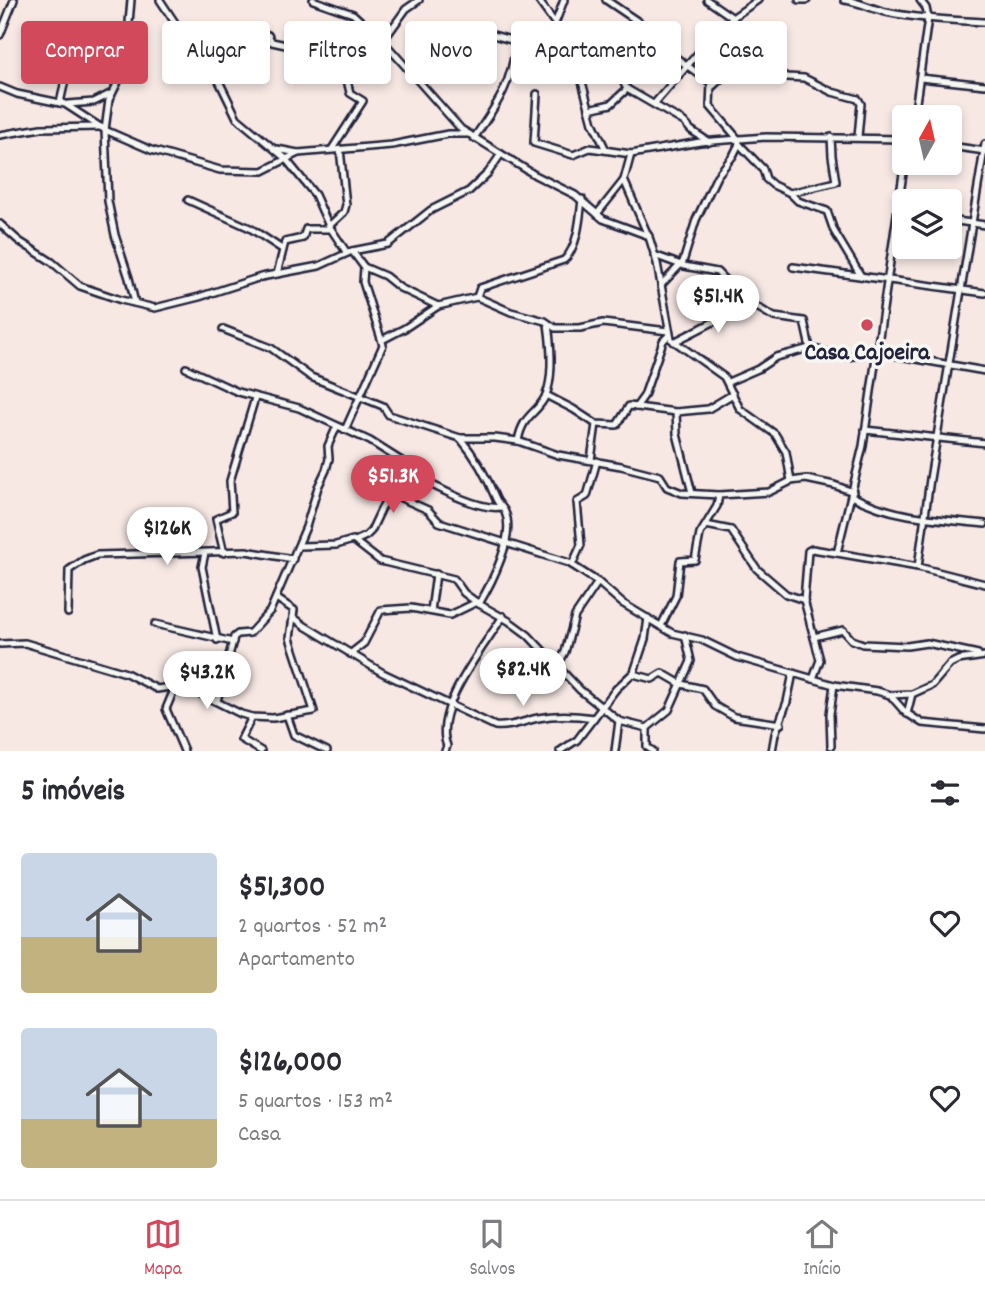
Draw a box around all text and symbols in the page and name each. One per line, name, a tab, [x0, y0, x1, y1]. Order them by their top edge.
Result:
chip: Comprar	[21, 21, 148, 84]
chip: Alugar	[162, 21, 270, 84]
chip: Filtros	[284, 21, 391, 84]
chip: Novo	[405, 21, 497, 84]
chip: Apartamento	[511, 21, 681, 84]
chip: Casa	[695, 21, 787, 84]
north arrow	[892, 105, 962, 175]
map controls	[892, 105, 962, 259]
button: layers	[892, 189, 962, 259]
pin: $51.4K	[661, 276, 775, 335]
text: $51.4K	[692, 281, 744, 314]
marker: Casa Cajoeira	[859, 317, 875, 333]
place label: Casa Cajoeira	[804, 337, 930, 371]
pin: $51.3K	[336, 456, 450, 515]
text: $51.3K	[367, 461, 419, 494]
pin: $126K	[118, 508, 216, 567]
text: $126K	[143, 513, 191, 546]
pin: $82.4K	[466, 648, 580, 708]
pin: $43.2K	[150, 652, 264, 711]
text: $82.4K	[496, 654, 550, 687]
text: $43.2K	[179, 657, 235, 690]
text: 5 imóveis	[21, 772, 125, 815]
icon: filters	[926, 774, 964, 812]
text: $51,300	[238, 868, 325, 911]
icon: home	[77, 881, 161, 965]
icon: heart	[926, 904, 964, 942]
text: 2 quartos · 52 m²	[238, 911, 387, 944]
text: Apartamento	[238, 944, 355, 977]
text: $126,000	[238, 1043, 342, 1086]
icon: home	[77, 1056, 161, 1140]
icon: heart	[926, 1079, 964, 1117]
text: 5 quartos · 153 m²	[238, 1086, 393, 1119]
text: Casa	[238, 1119, 281, 1152]
tab: Mapa	[144, 1215, 182, 1284]
tab: Salvos	[469, 1215, 516, 1284]
tab: Início	[803, 1215, 841, 1284]

